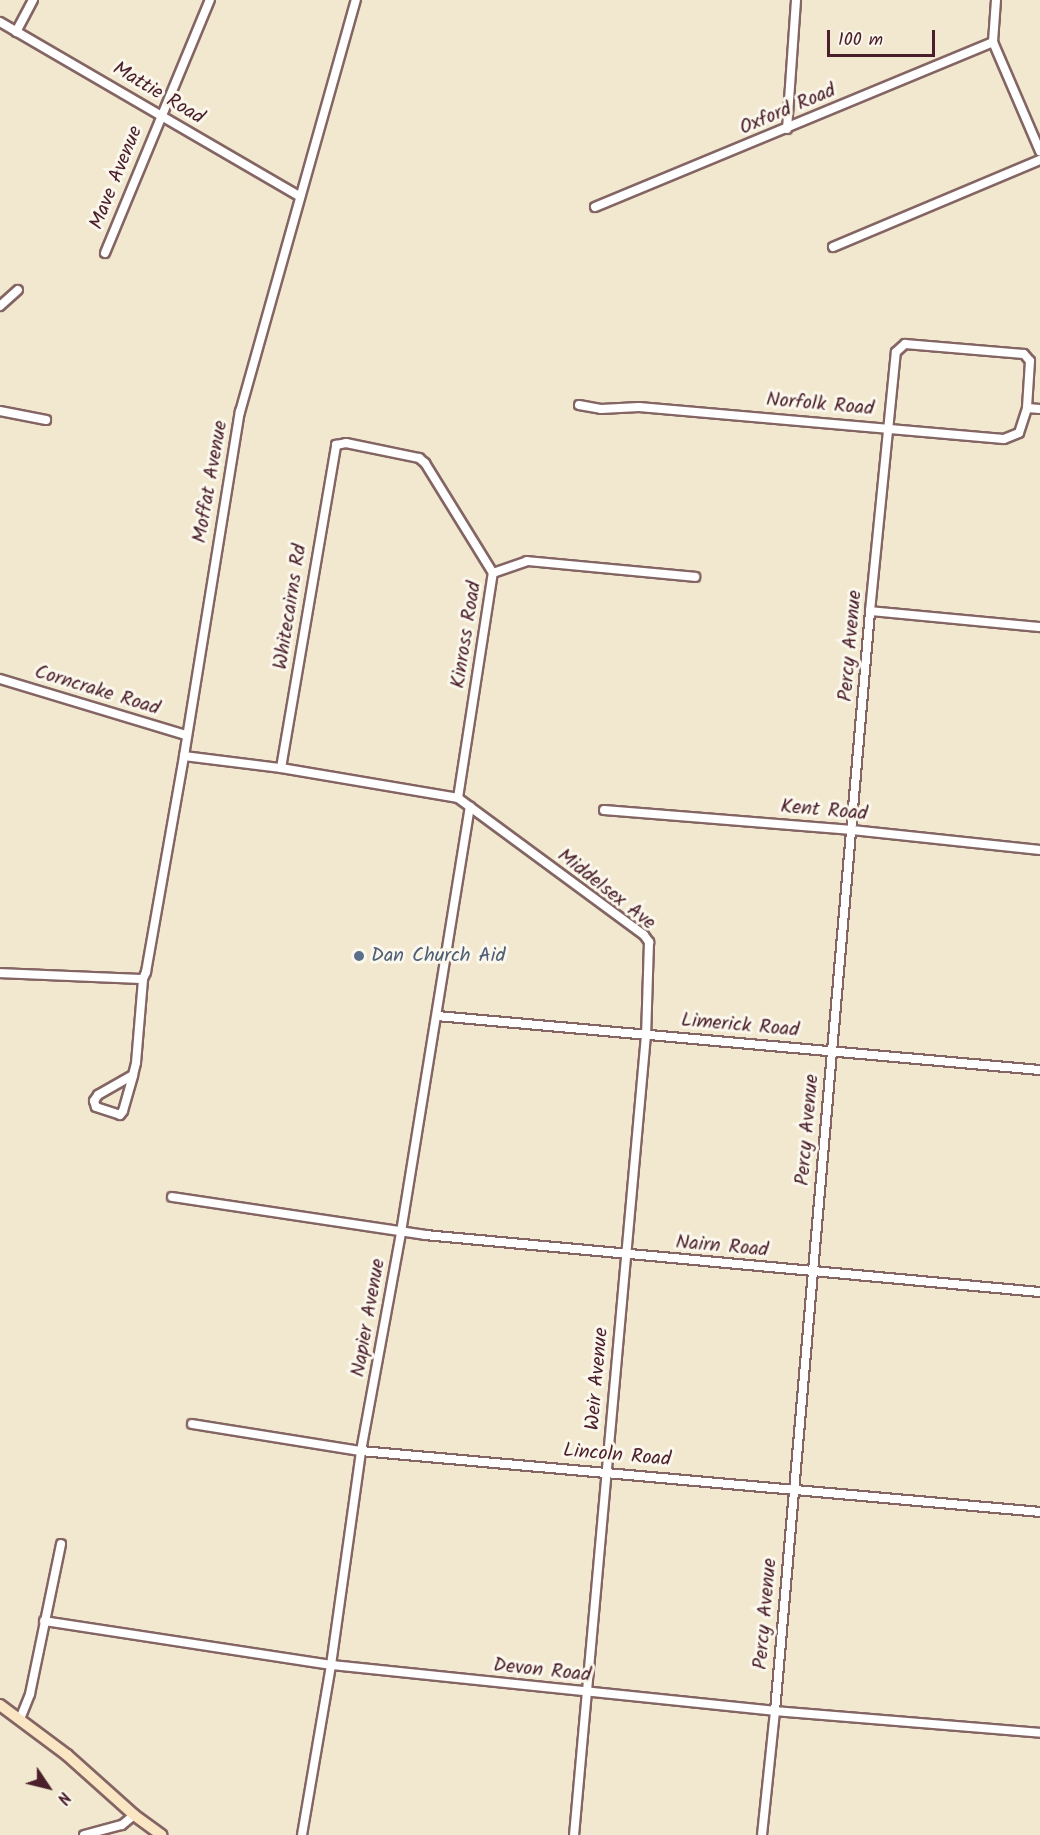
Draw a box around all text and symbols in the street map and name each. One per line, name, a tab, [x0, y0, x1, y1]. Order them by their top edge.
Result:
scale bar	[830, 18, 938, 56]
text: 100 m	[838, 26, 883, 55]
street label: Mattie Road	[108, 57, 208, 131]
street label: Oxford Road	[736, 79, 840, 141]
street label: Mave Avenue	[85, 123, 149, 233]
street label: Norfolk Road	[765, 388, 875, 422]
street label: Moffat Avenue	[188, 419, 234, 545]
street label: Whitecairns Rd	[269, 543, 313, 671]
street label: Kinross Road	[447, 580, 487, 690]
street label: Percy Avenue	[834, 589, 868, 703]
street label: Corncrake Road	[31, 661, 163, 721]
street label: Kent Road	[779, 795, 869, 827]
street label: Middelsex Ave	[552, 844, 660, 936]
place label: Dan Church Aid	[371, 944, 505, 968]
marker: Dan Church Aid	[352, 949, 366, 963]
street label: Limerick Road	[680, 1009, 800, 1043]
street label: Percy Avenue	[791, 1073, 825, 1187]
street label: Nairn Road	[675, 1231, 769, 1263]
street label: Napier Avenue	[347, 1257, 391, 1379]
street label: Weir Avenue	[582, 1327, 614, 1431]
street label: Lincoln Road	[562, 1439, 672, 1473]
street label: Percy Avenue	[749, 1557, 783, 1671]
street label: Devon Road	[492, 1654, 592, 1688]
north arrow	[18, 1757, 78, 1817]
text: N	[50, 1786, 76, 1809]

